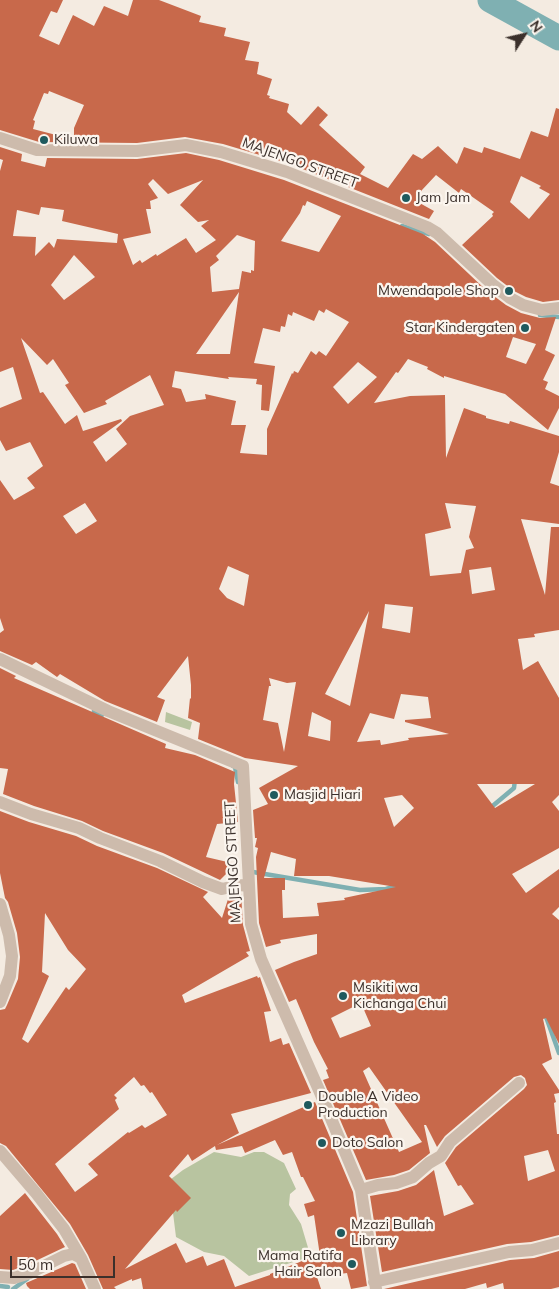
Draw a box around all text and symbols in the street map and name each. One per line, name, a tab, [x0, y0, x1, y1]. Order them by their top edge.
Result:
north arrow	[499, 10, 549, 60]
text: N	[526, 17, 547, 36]
place label: Kiluwa	[54, 132, 98, 148]
marker: Kiluwa	[38, 134, 50, 146]
street label: MAJENGO STREET	[240, 134, 360, 192]
place label: Jam Jam	[416, 190, 470, 206]
marker: Jam Jam	[400, 192, 412, 204]
place label: Mwendapole Shop	[378, 283, 499, 299]
marker: Mwendapole Shop	[503, 285, 515, 297]
place label: Star Kindergaten	[405, 320, 515, 336]
marker: Star Kindergaten	[519, 322, 531, 334]
place label: Masjid Hiari	[284, 787, 361, 803]
marker: Masjid Hiari	[268, 789, 280, 801]
street label: MAJENGO STREET	[221, 801, 245, 923]
place label: Msikiti wa Kichanga Chui	[353, 980, 447, 1012]
marker: Msikiti wa Kichanga Chui	[337, 990, 349, 1002]
place label: Double A Video Production	[318, 1089, 419, 1122]
marker: Double A Video Production	[302, 1099, 314, 1111]
place label: Doto Salon	[332, 1135, 404, 1151]
marker: Doto Salon	[316, 1137, 328, 1149]
place label: Mzazi Bullah Library	[351, 1217, 434, 1250]
marker: Mzazi Bullah Library	[335, 1227, 347, 1239]
scale bar	[12, 1246, 118, 1278]
place label: Mama Ratifa Hair Salon	[258, 1248, 342, 1280]
text: 50 m	[18, 1255, 53, 1274]
marker: Mama Ratifa Hair Salon	[346, 1258, 358, 1270]

